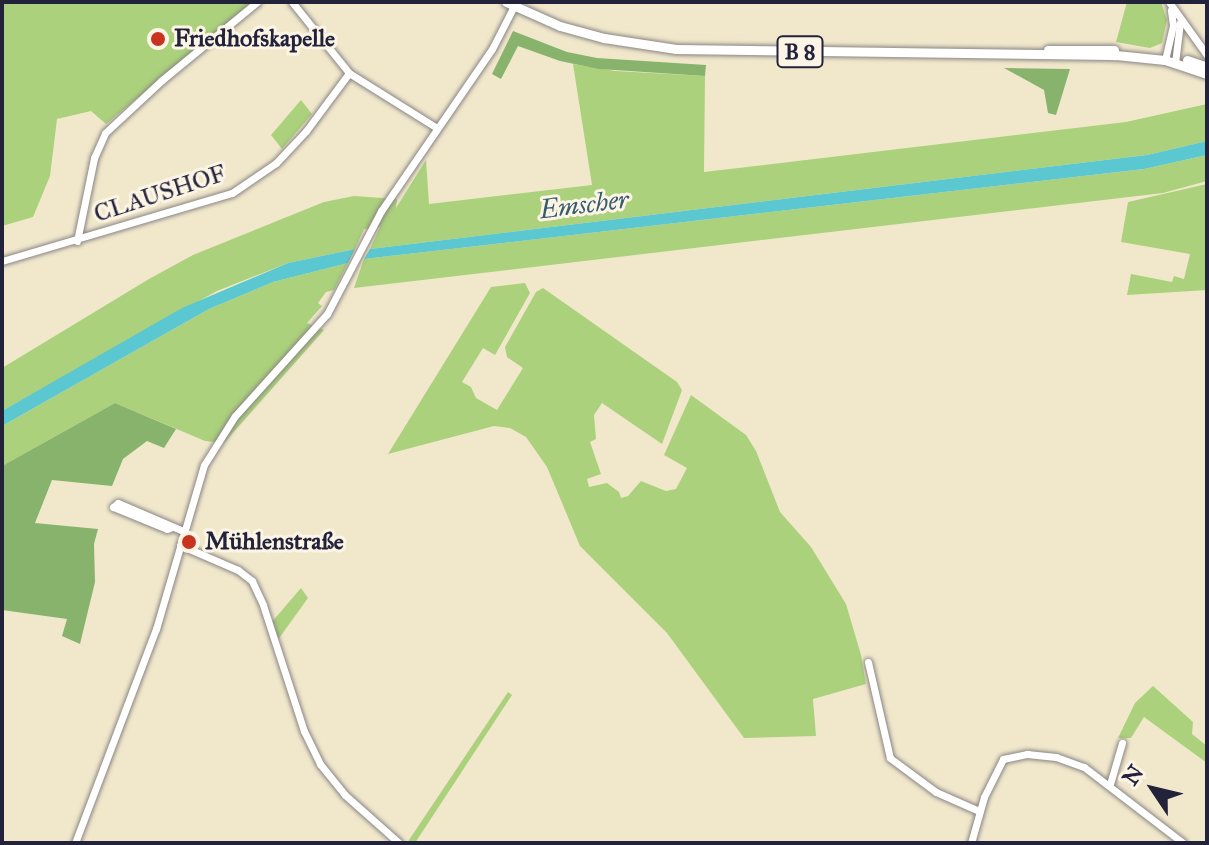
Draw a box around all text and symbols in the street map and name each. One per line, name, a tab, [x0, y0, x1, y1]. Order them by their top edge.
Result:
place label: Friedhofskapelle	[174, 25, 335, 53]
marker: Friedhofskapelle	[149, 30, 167, 48]
road number: B 8	[776, 34, 824, 70]
street label: CLAUSHOF	[91, 159, 229, 229]
water label: Emscher	[538, 184, 630, 226]
place label: Mühlenstraße	[205, 528, 344, 556]
marker: Mühlenstraße	[180, 533, 198, 551]
north arrow	[1113, 749, 1193, 829]
text: N	[1117, 760, 1149, 790]

